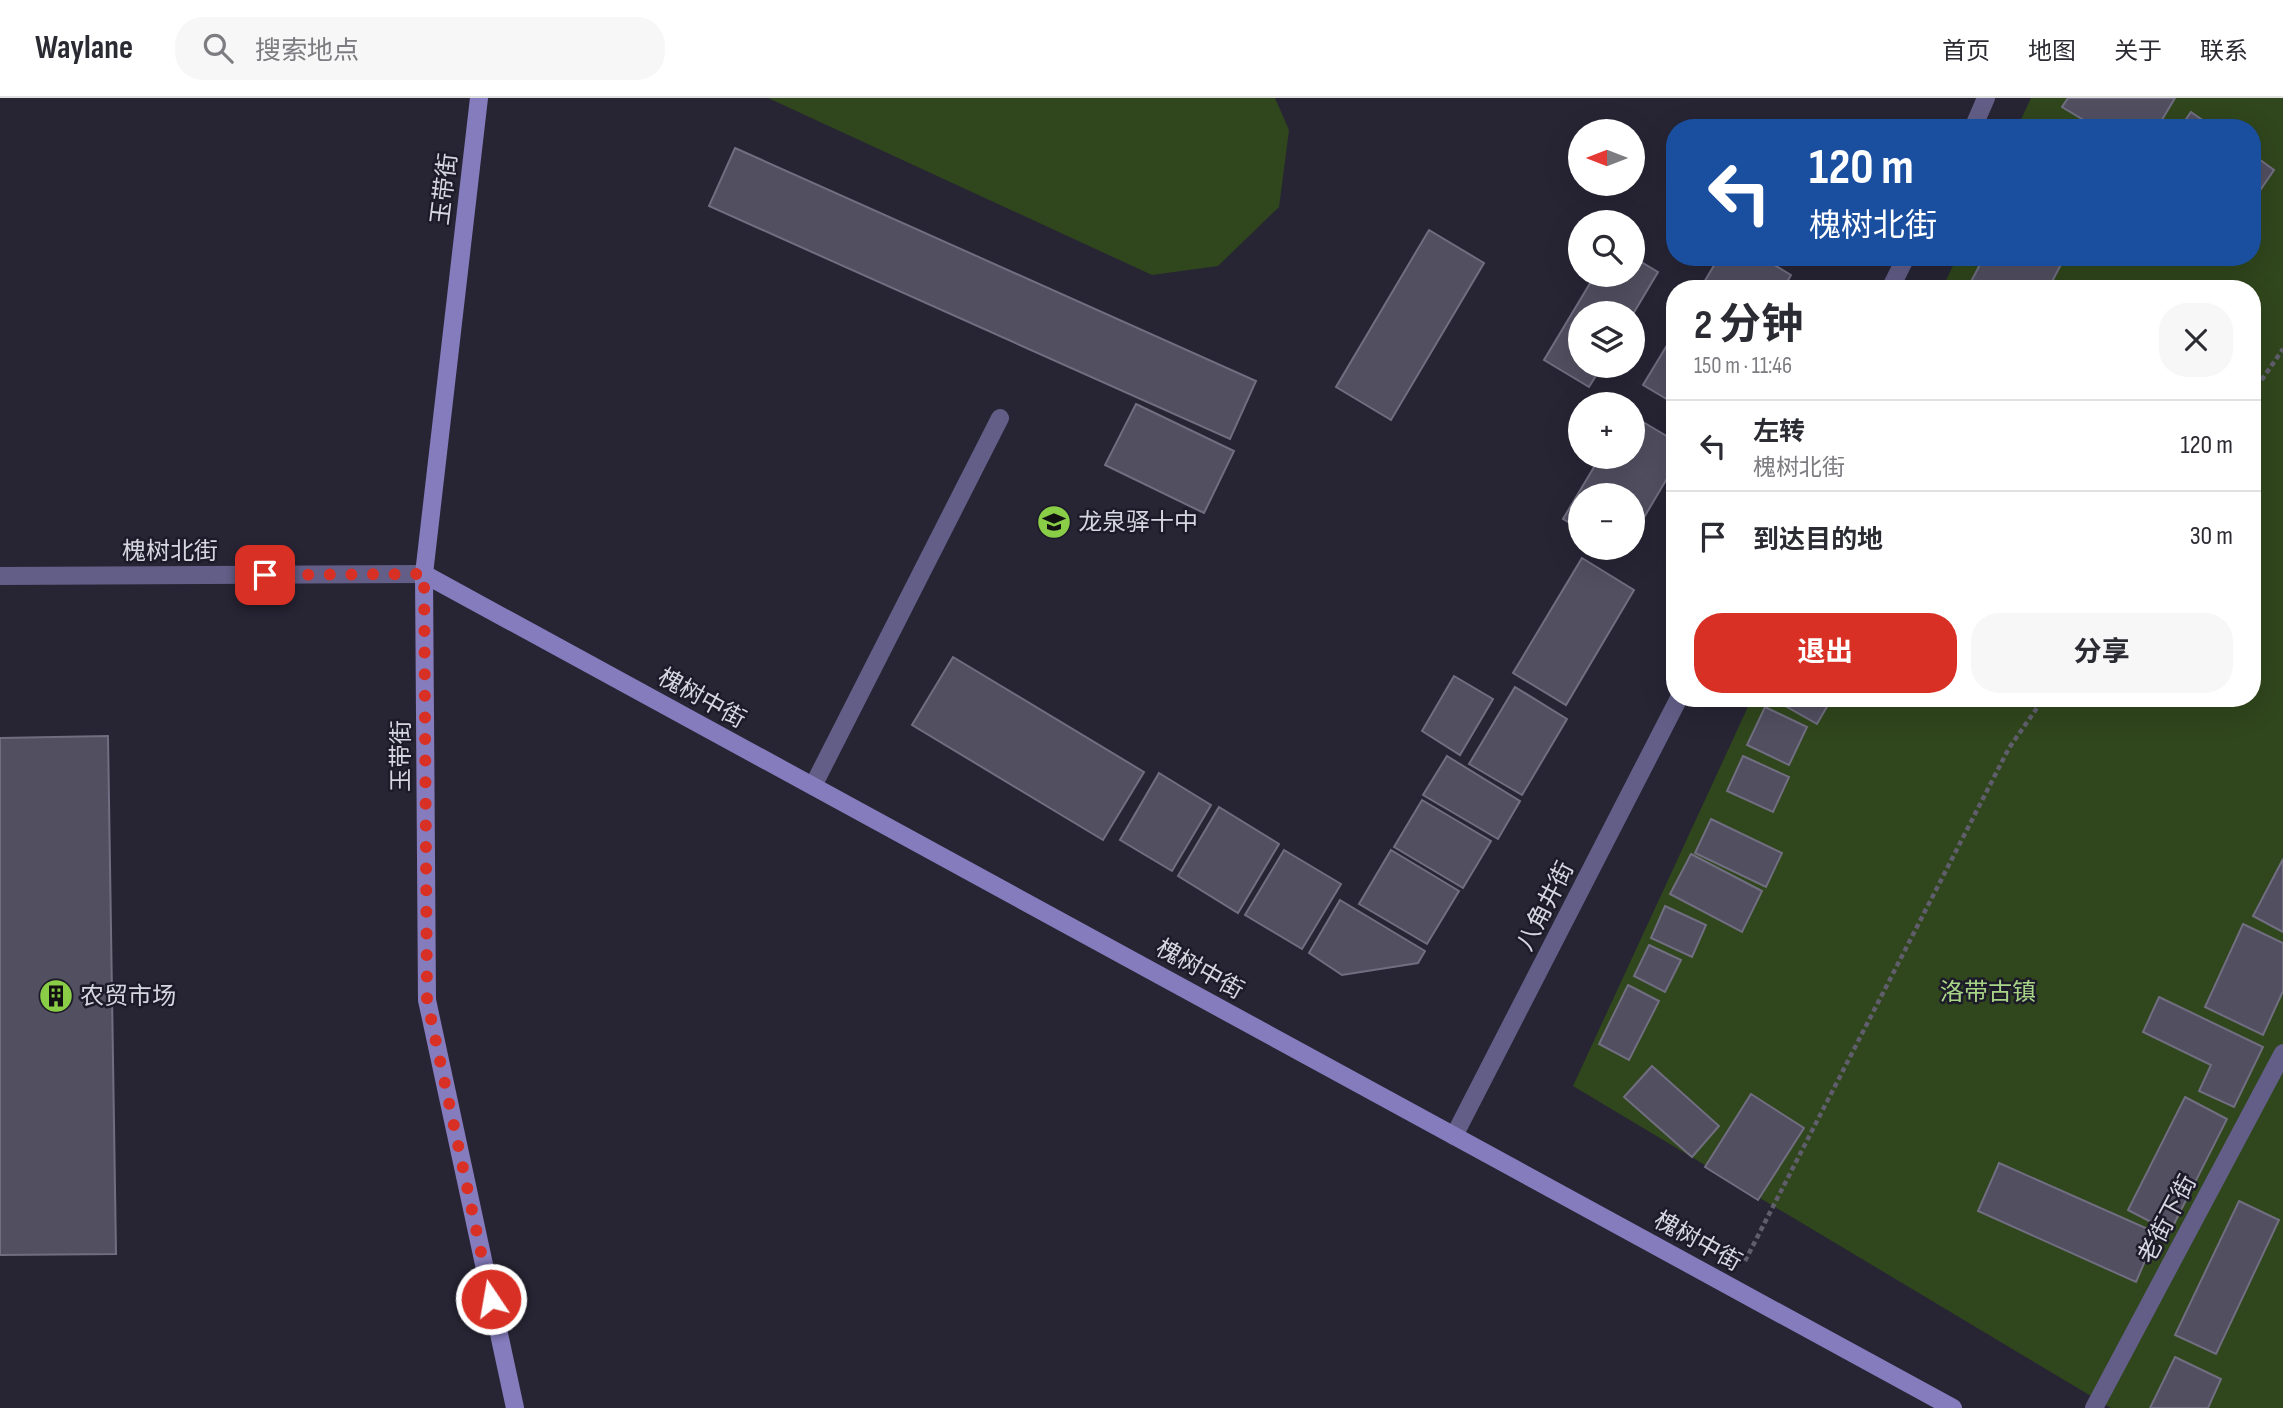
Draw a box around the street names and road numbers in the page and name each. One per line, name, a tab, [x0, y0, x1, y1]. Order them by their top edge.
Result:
street label: 玉带街	[426, 152, 463, 227]
street label: 槐树北街	[122, 537, 218, 566]
street label: 槐树中街	[653, 662, 751, 734]
street label: 玉带街	[387, 720, 416, 792]
street label: 八角井街	[1511, 857, 1580, 956]
street label: 槐树中街	[1151, 933, 1249, 1005]
street label: 老街下街	[2132, 1170, 2203, 1268]
street label: 槐树中街	[1649, 1205, 1747, 1277]

